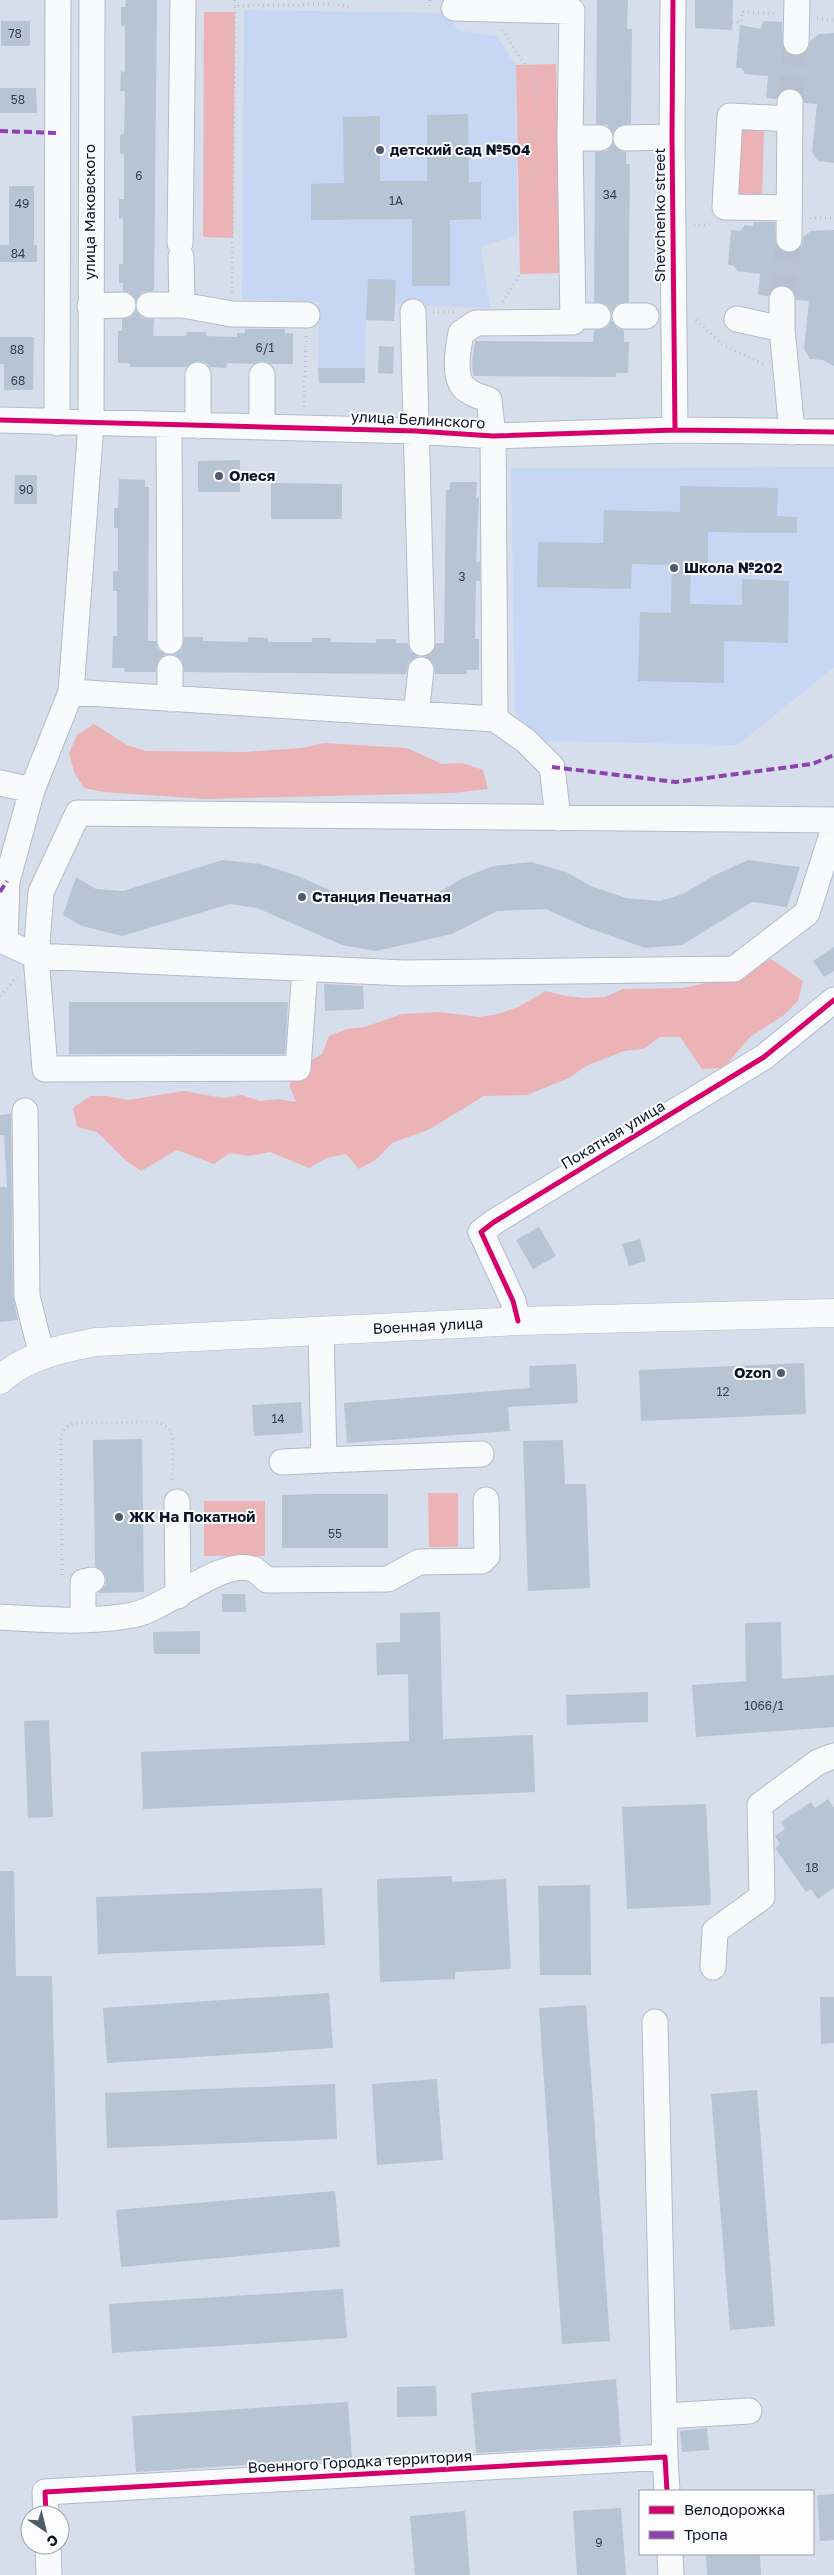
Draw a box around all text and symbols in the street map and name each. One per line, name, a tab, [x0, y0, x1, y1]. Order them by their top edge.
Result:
house number: 78	[8, 26, 22, 41]
house number: 58	[11, 92, 25, 107]
place label: детский сад №504	[390, 140, 530, 158]
street label: улица Маковского	[80, 144, 98, 280]
marker: детский сад №504	[374, 144, 386, 156]
street label: Shevchenko street	[650, 148, 668, 282]
house number: 6	[135, 168, 143, 183]
house number: 34	[603, 187, 617, 202]
house number: 1А	[389, 193, 403, 208]
house number: 49	[15, 196, 29, 211]
house number: 84	[11, 246, 25, 261]
house number: 6/1	[256, 340, 275, 355]
house number: 88	[10, 342, 24, 357]
house number: 68	[11, 373, 25, 388]
street label: улица Белинского	[350, 406, 486, 432]
place label: Олеся	[229, 466, 276, 484]
marker: Олеся	[213, 470, 225, 482]
house number: 90	[19, 482, 33, 497]
place label: Школа №202	[684, 558, 782, 576]
marker: Школа №202	[668, 562, 680, 574]
house number: 3	[458, 569, 466, 584]
place label: Станция Печатная	[312, 887, 451, 905]
marker: Станция Печатная	[296, 891, 308, 903]
street label: Покатная улица	[557, 1096, 668, 1172]
street label: Военная улица	[372, 1313, 484, 1337]
place label: Ozon	[734, 1363, 771, 1381]
marker: Ozon	[775, 1367, 787, 1379]
house number: 12	[717, 1384, 729, 1399]
house number: 14	[271, 1411, 285, 1426]
place label: ЖК На Покатной	[129, 1507, 255, 1525]
marker: ЖК На Покатной	[113, 1511, 125, 1523]
house number: 55	[328, 1526, 342, 1541]
house number: 1066/1	[744, 1698, 784, 1713]
house number: 18	[805, 1860, 819, 1875]
street label: Военного Городка территория	[247, 2446, 473, 2476]
legend	[639, 2490, 814, 2555]
text: Велодорожка	[684, 2500, 785, 2518]
north arrow	[20, 2505, 70, 2555]
text: Тропа	[684, 2525, 728, 2543]
text: С	[44, 2531, 62, 2551]
house number: 9	[595, 2535, 603, 2550]

